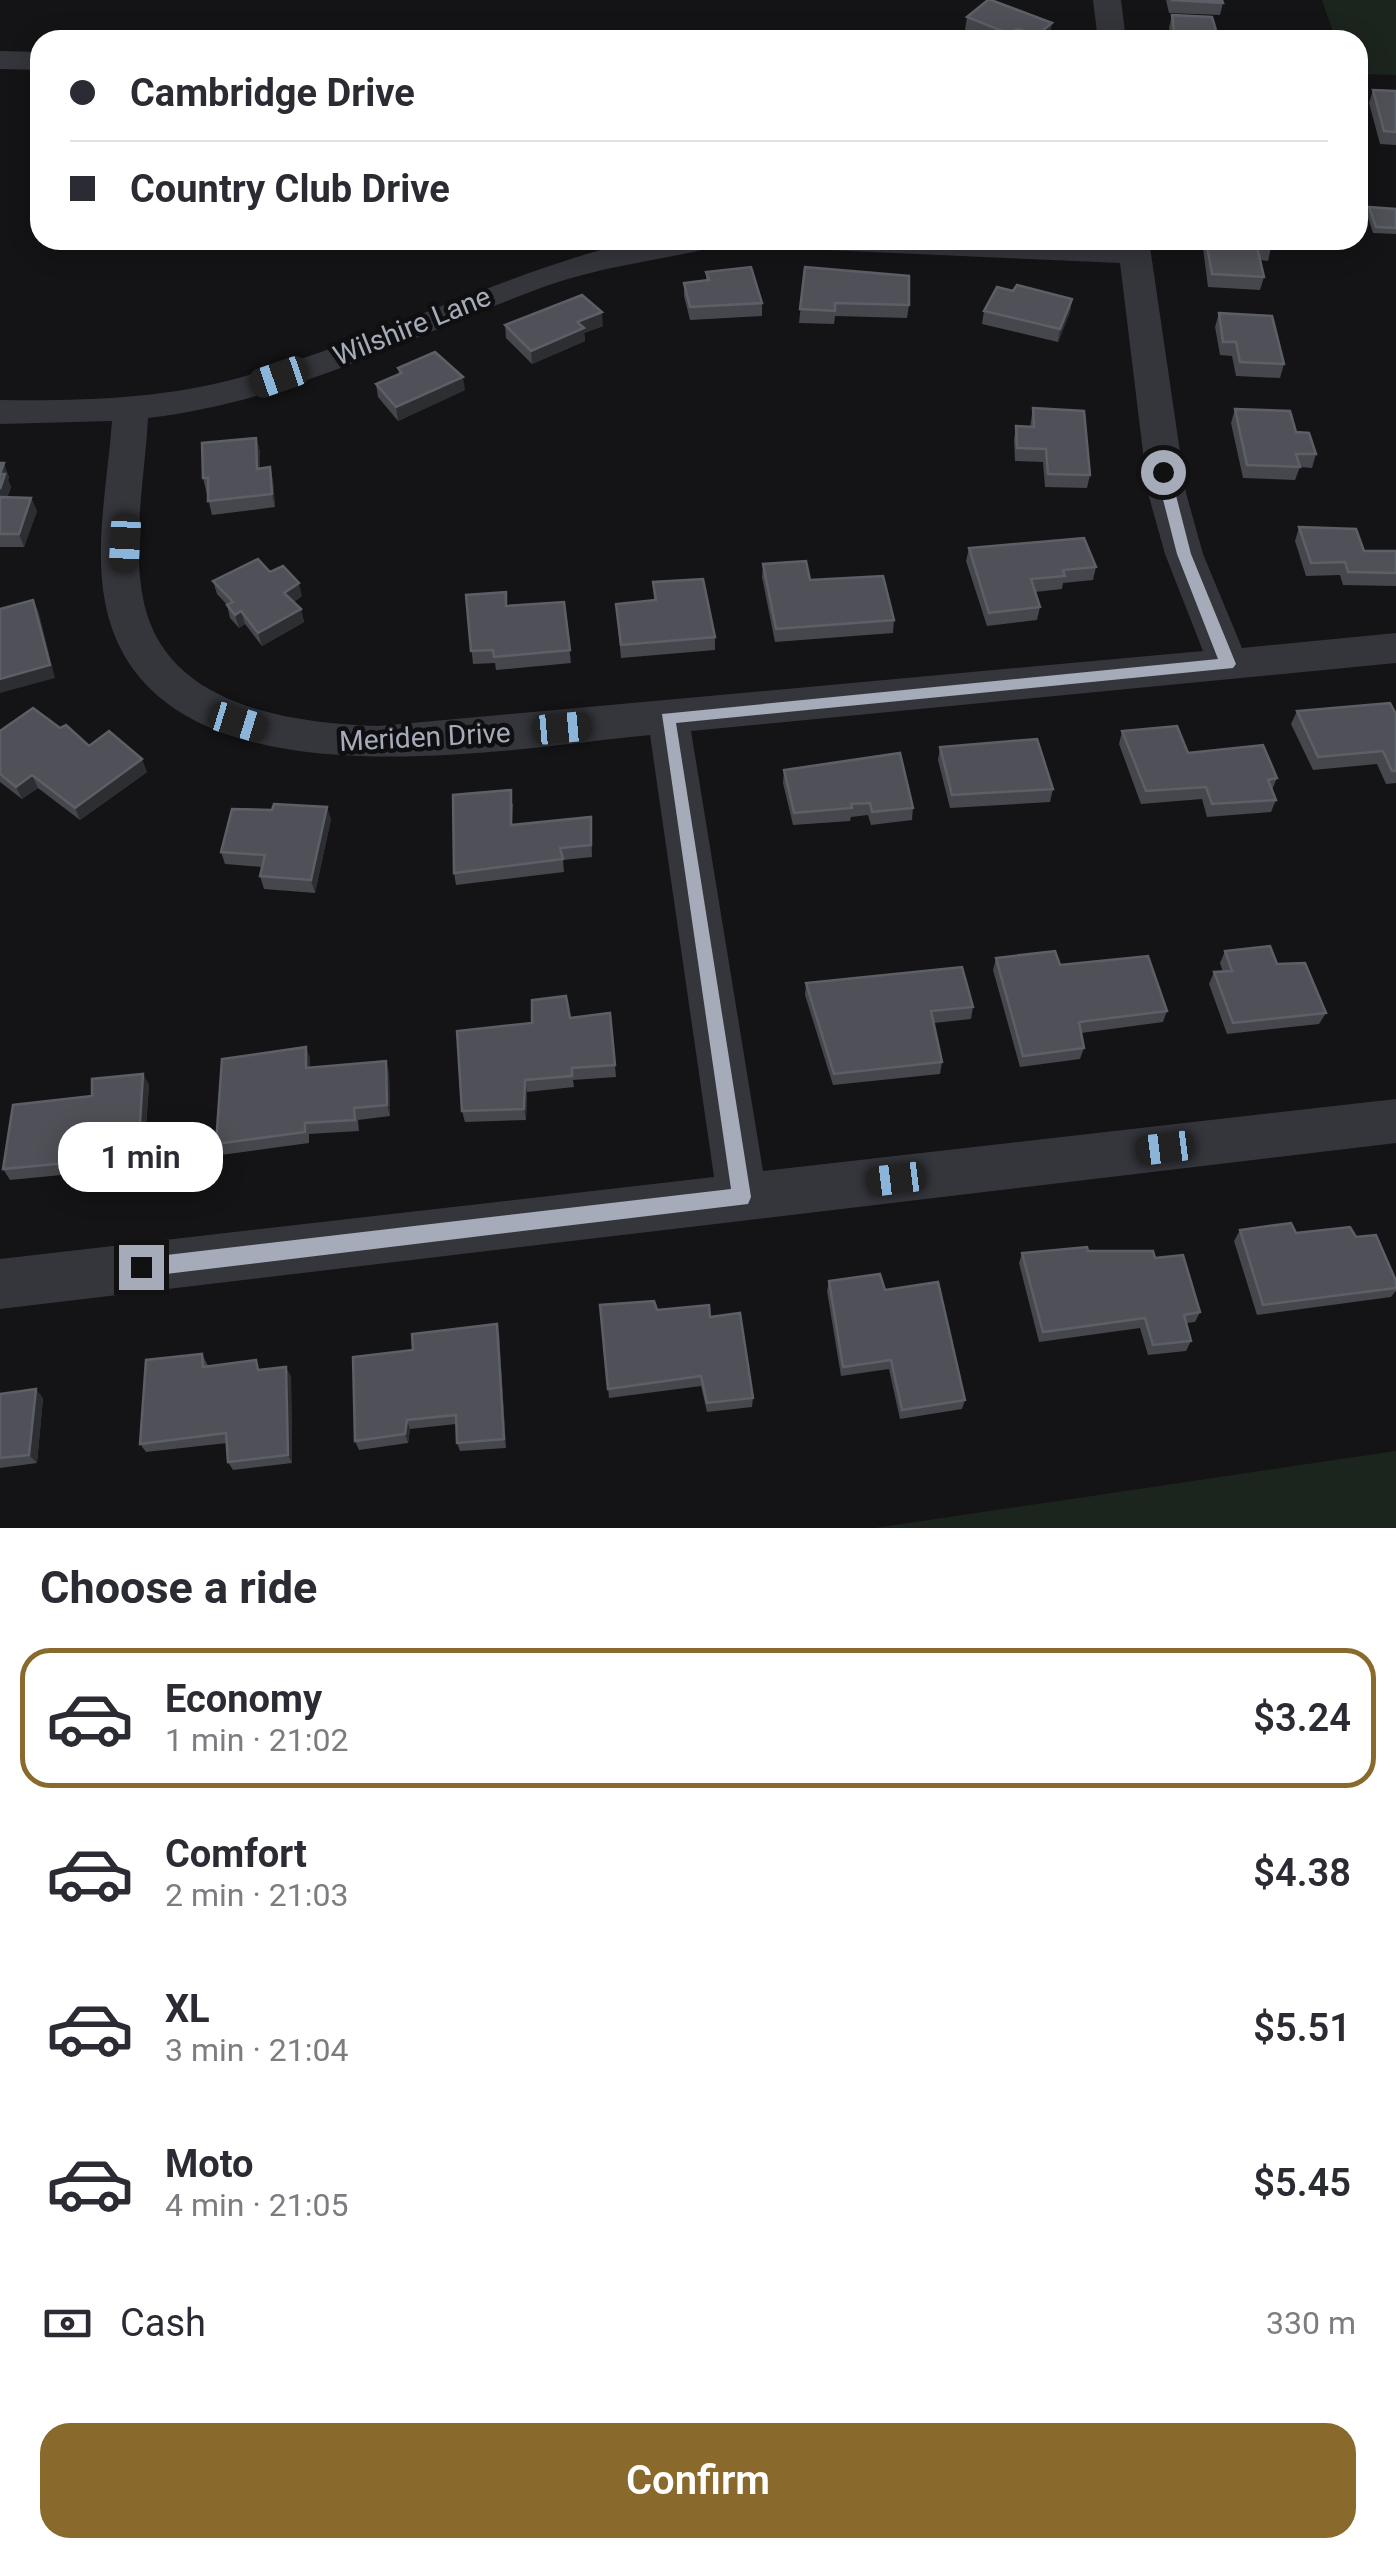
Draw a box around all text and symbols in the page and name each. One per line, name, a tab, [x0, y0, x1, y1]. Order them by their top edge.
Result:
text: Cambridge Drive	[130, 71, 415, 115]
text: Country Club Drive	[130, 167, 450, 211]
street label: Wilshire Lane	[328, 279, 496, 373]
car	[246, 353, 312, 401]
route start	[1141, 450, 1186, 495]
car	[108, 512, 142, 574]
car	[205, 699, 271, 745]
car	[531, 710, 593, 746]
street label: Meriden Drive	[338, 716, 512, 758]
callout: 1 min	[58, 1122, 224, 1192]
car	[1133, 1129, 1197, 1167]
text: 1 min	[100, 1138, 181, 1176]
car	[864, 1160, 928, 1198]
route end	[119, 1245, 164, 1290]
text: Choose a ride	[40, 1561, 317, 1614]
icon: car	[45, 1673, 135, 1763]
text: Economy	[165, 1677, 322, 1721]
text: $3.24	[1253, 1696, 1351, 1740]
text: 1 min · 21:02	[165, 1721, 348, 1759]
icon: car	[45, 1828, 135, 1918]
text: Comfort	[165, 1832, 307, 1876]
text: $4.38	[1253, 1851, 1351, 1895]
text: 2 min · 21:03	[165, 1876, 348, 1914]
icon: car	[45, 1983, 135, 2073]
text: XL	[165, 1987, 210, 2031]
text: $5.51	[1253, 2006, 1351, 2050]
text: 3 min · 21:04	[165, 2031, 348, 2069]
icon: car	[45, 2138, 135, 2228]
text: Moto	[165, 2142, 254, 2186]
text: $5.45	[1253, 2161, 1351, 2205]
text: 4 min · 21:05	[165, 2186, 348, 2224]
icon: cash	[40, 2296, 95, 2351]
text: Cash	[120, 2301, 206, 2345]
text: 330 m	[1266, 2304, 1356, 2342]
button: Confirm	[40, 2423, 1356, 2538]

